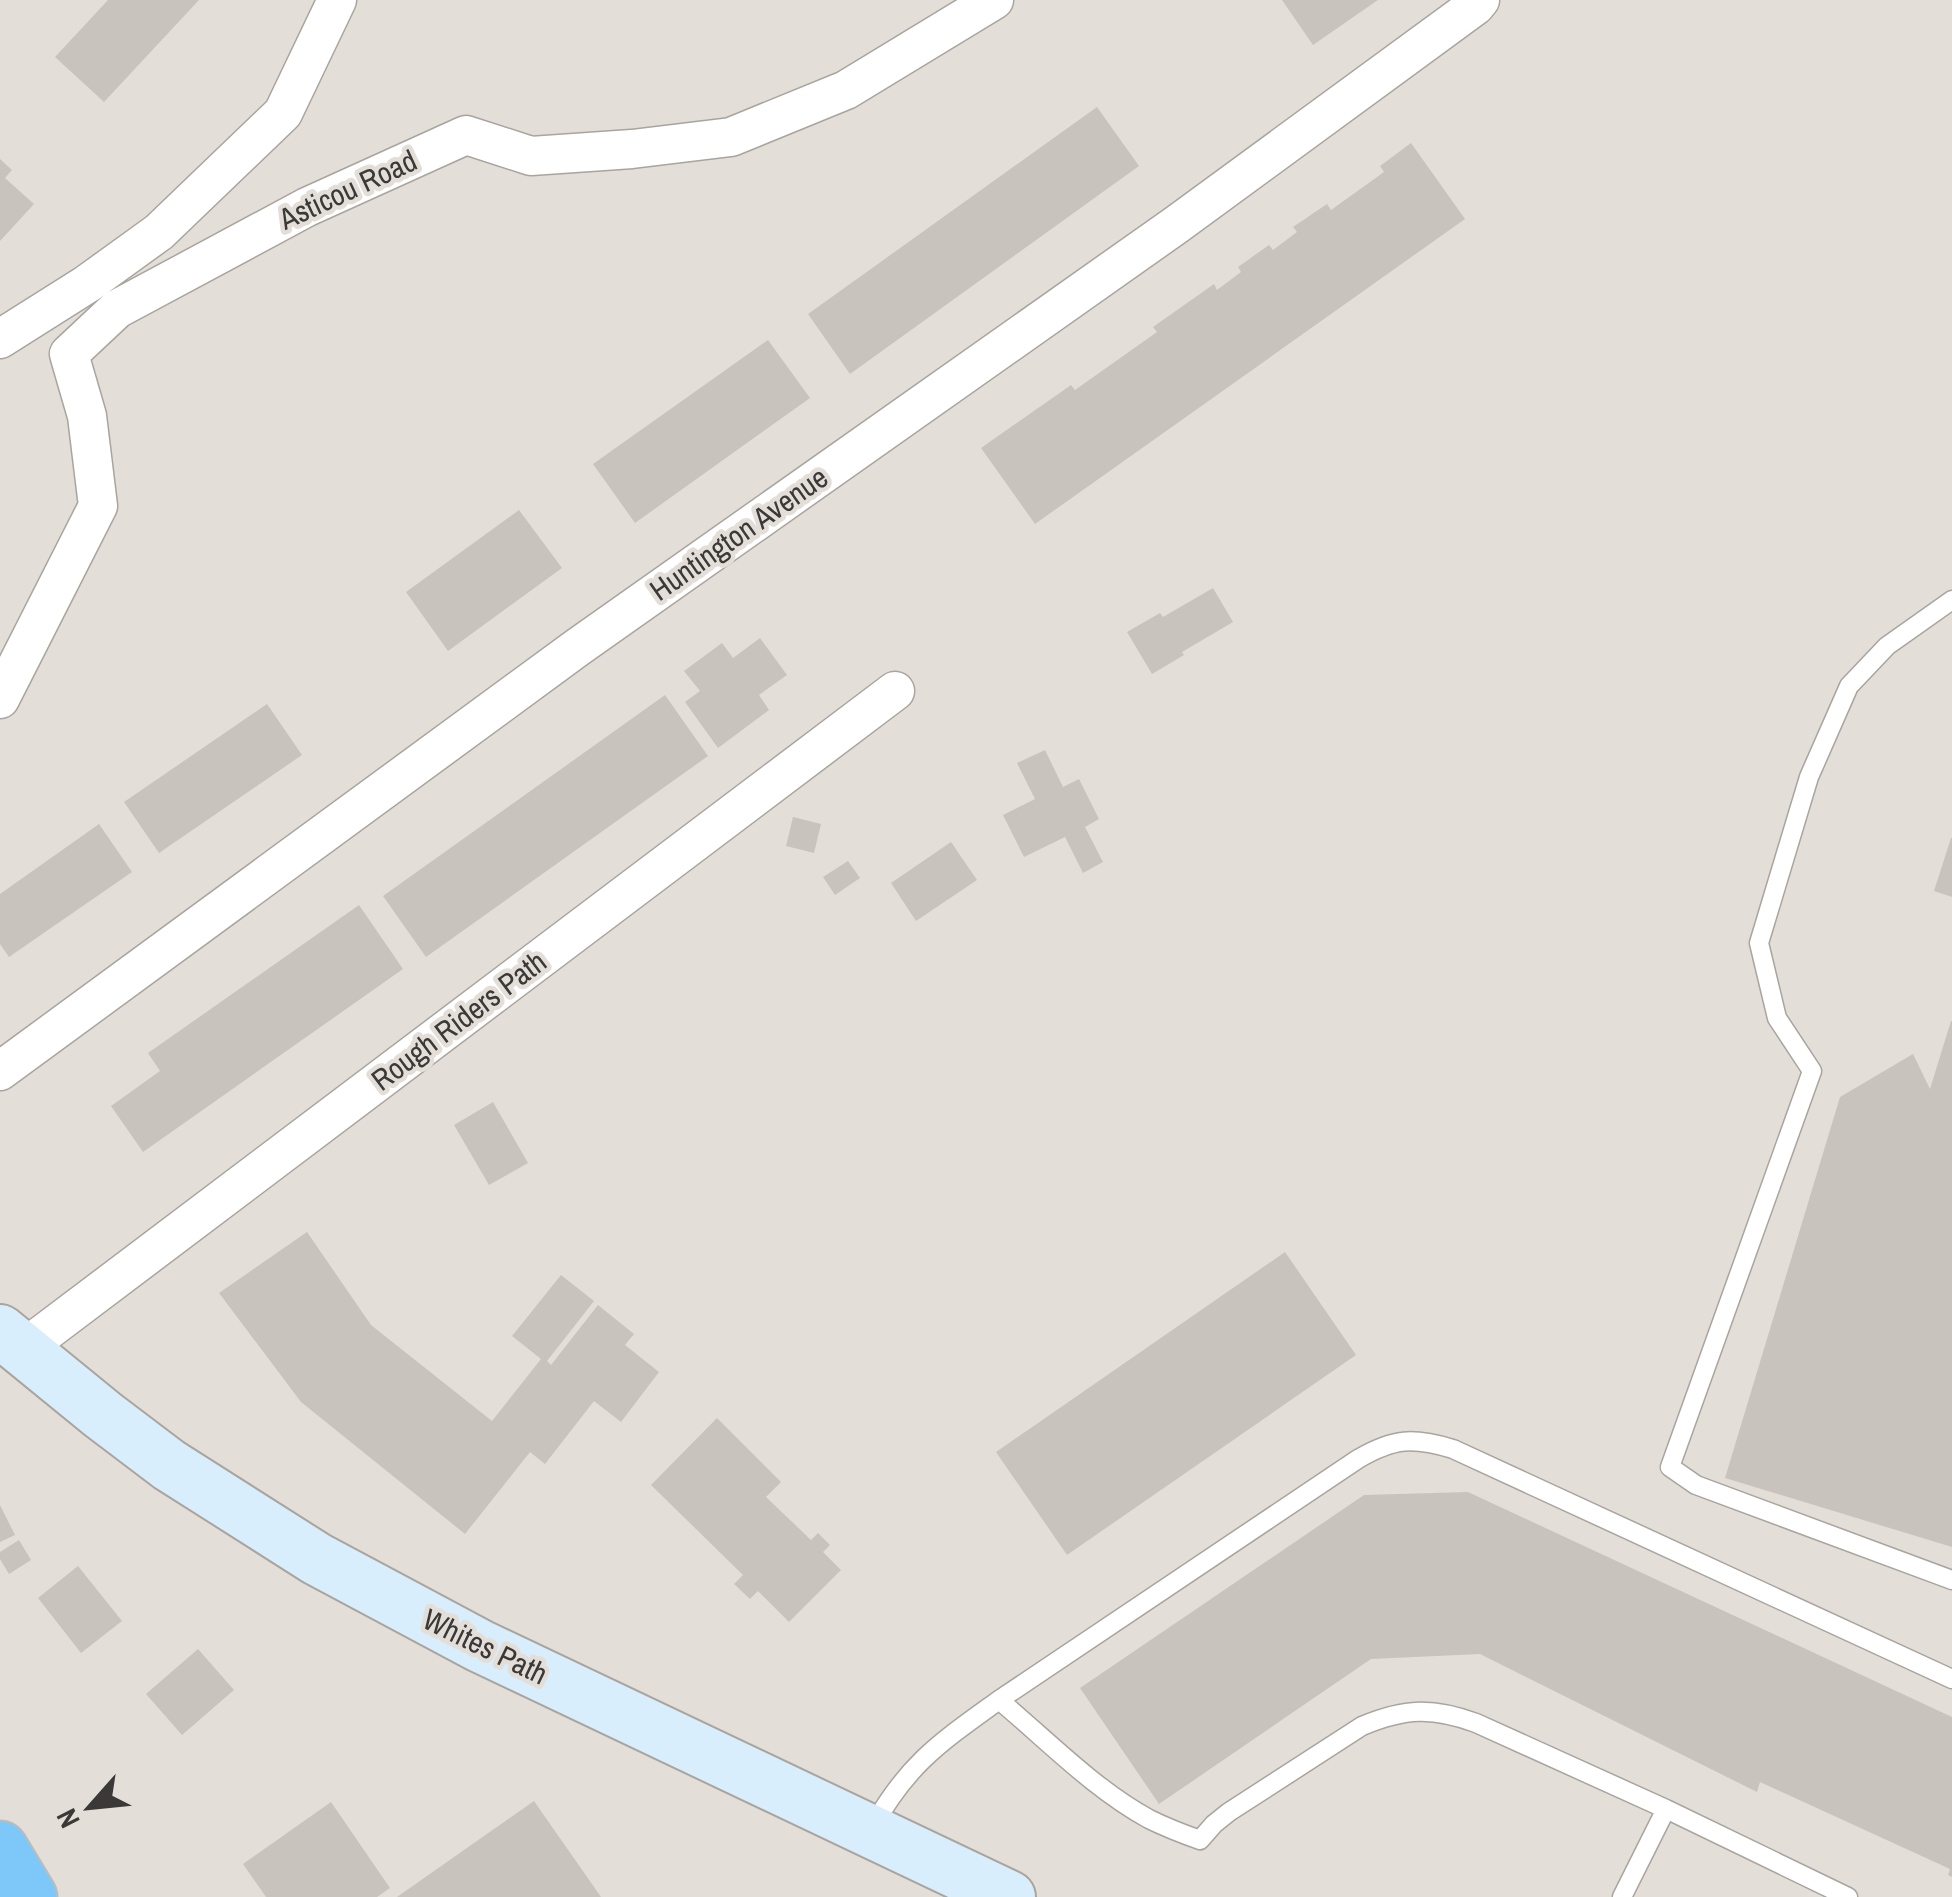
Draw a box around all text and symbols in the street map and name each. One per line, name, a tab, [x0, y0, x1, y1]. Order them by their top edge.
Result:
street label: Asticou Road	[271, 140, 423, 239]
street label: Huntington Avenue	[641, 457, 835, 609]
street label: Rough Riders Path	[363, 941, 554, 1099]
street label: Whites Path	[416, 1599, 554, 1693]
north arrow	[40, 1757, 140, 1857]
text: N	[47, 1802, 88, 1834]

